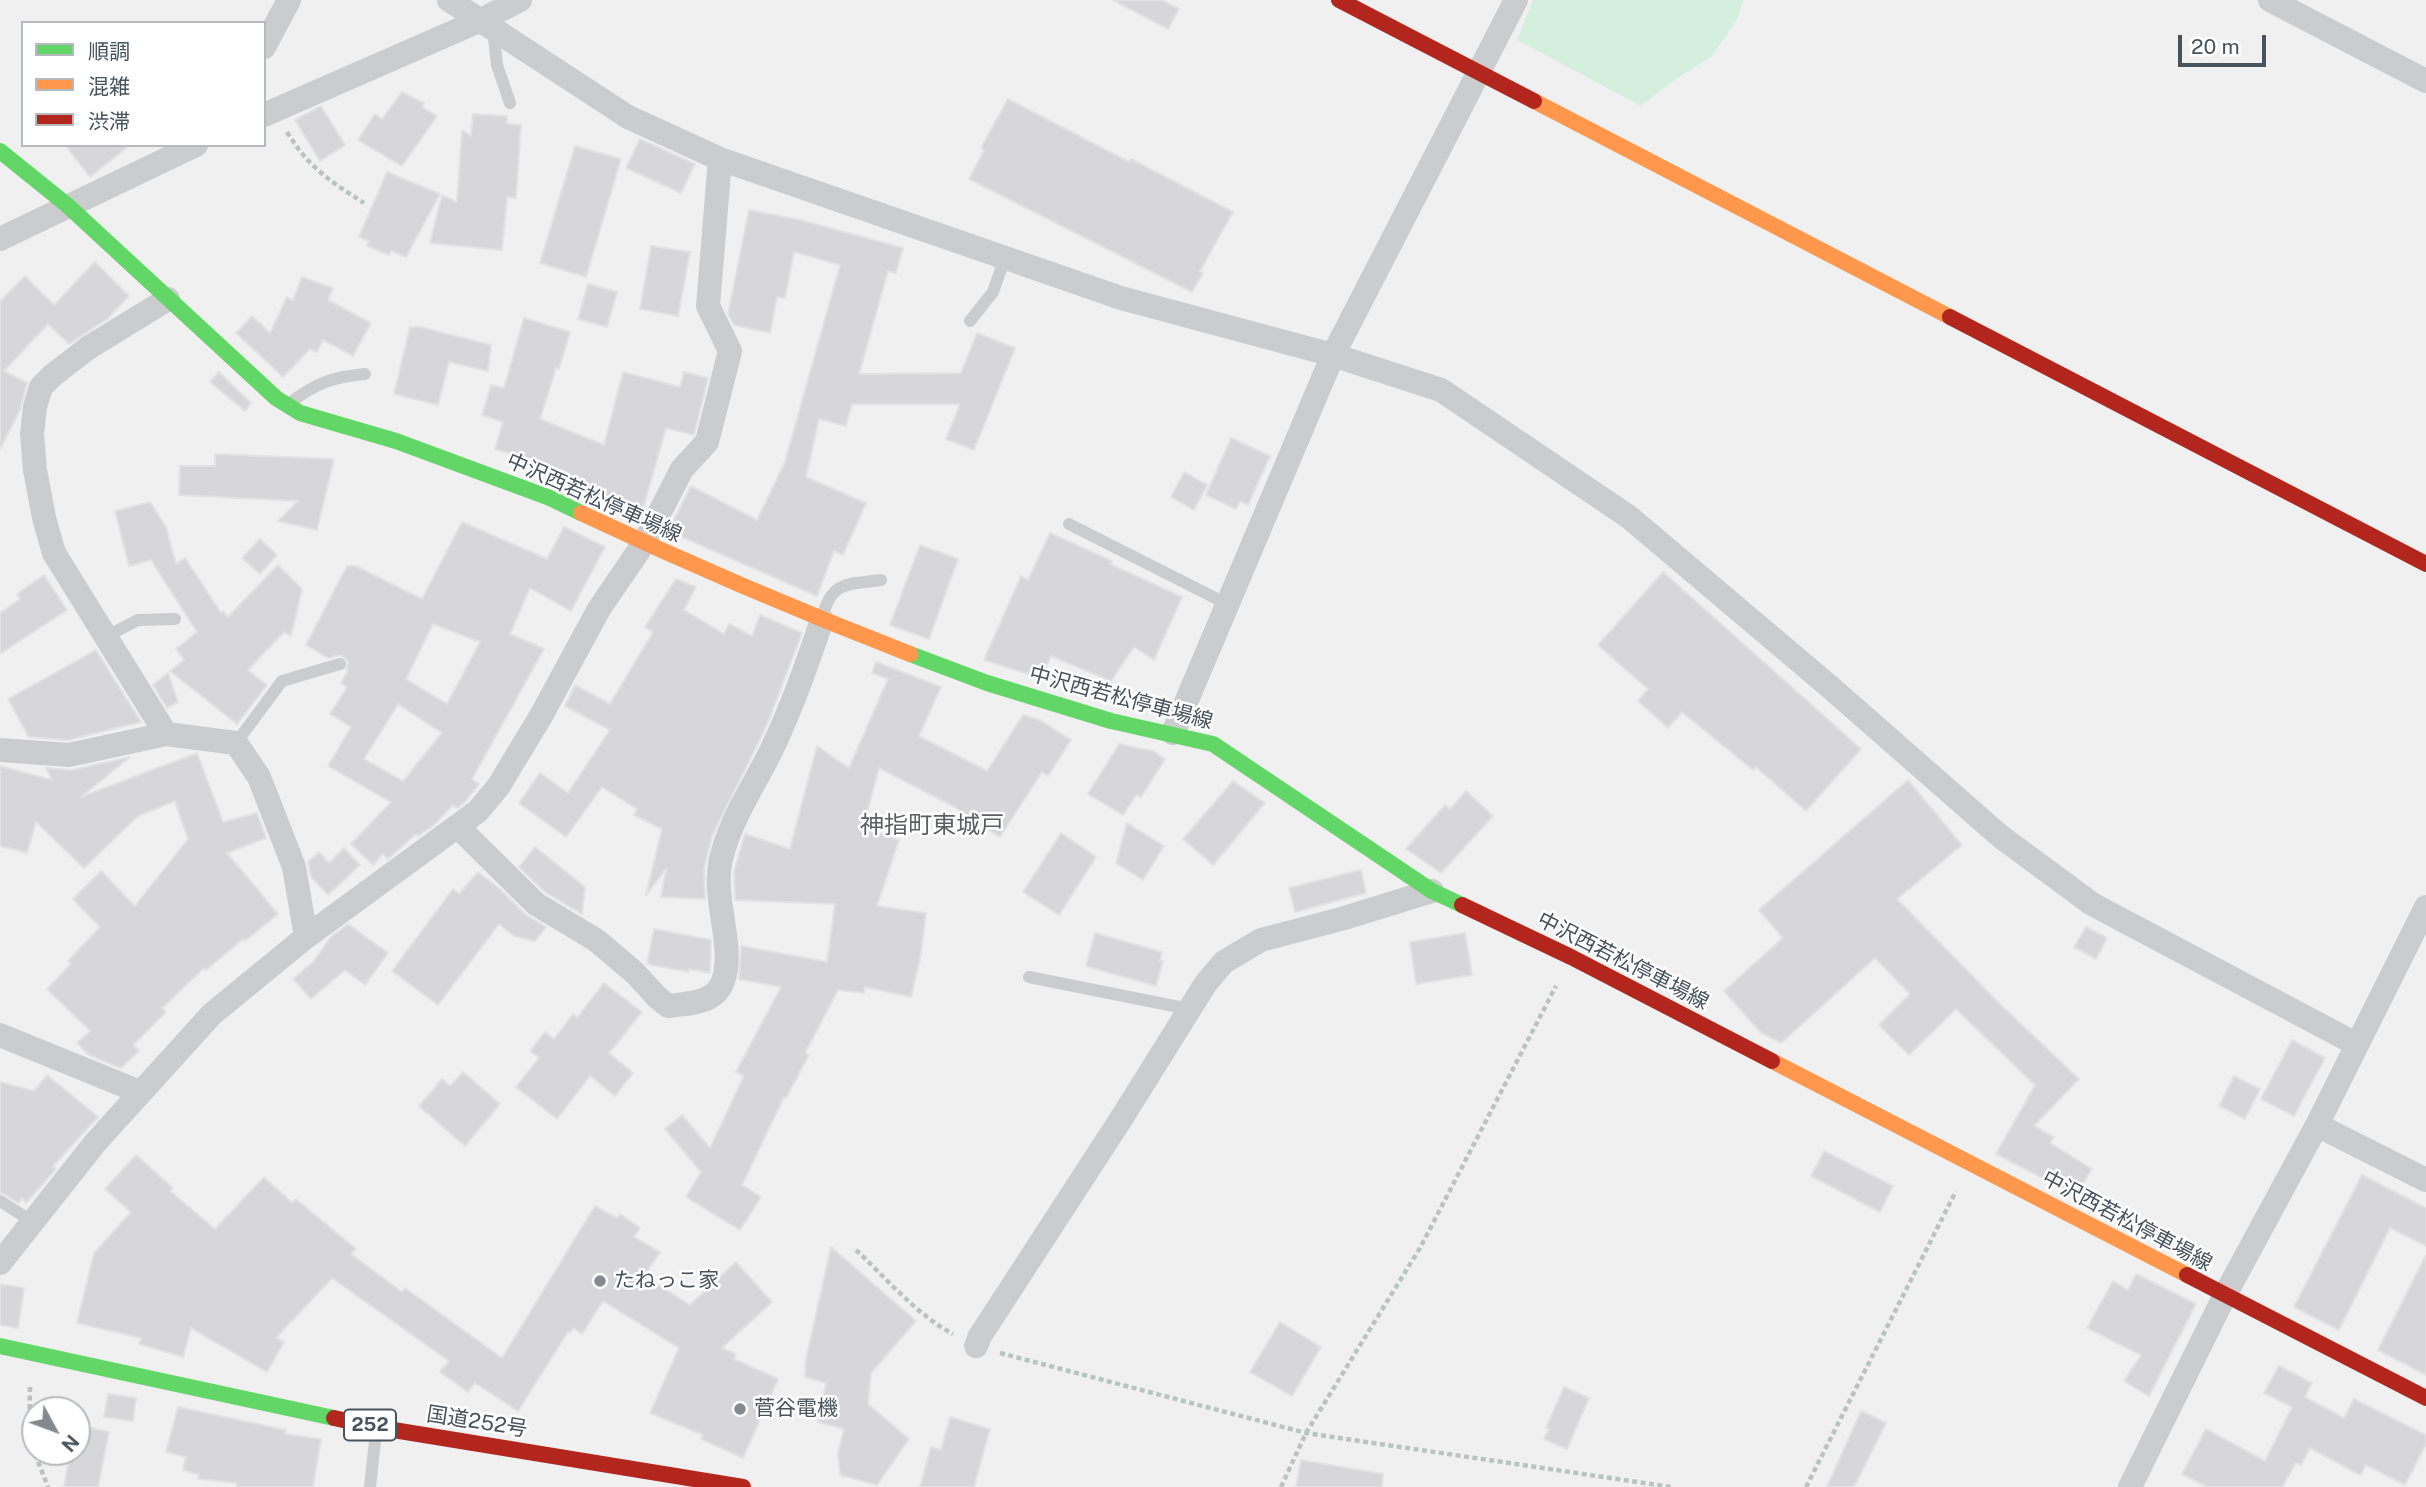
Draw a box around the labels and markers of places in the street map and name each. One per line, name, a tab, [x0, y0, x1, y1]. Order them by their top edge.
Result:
place label: たねっこ家	[614, 1268, 719, 1294]
marker: たねっこ家	[592, 1273, 608, 1289]
place label: 菅谷電機	[754, 1396, 838, 1422]
marker: 菅谷電機	[732, 1401, 748, 1417]

